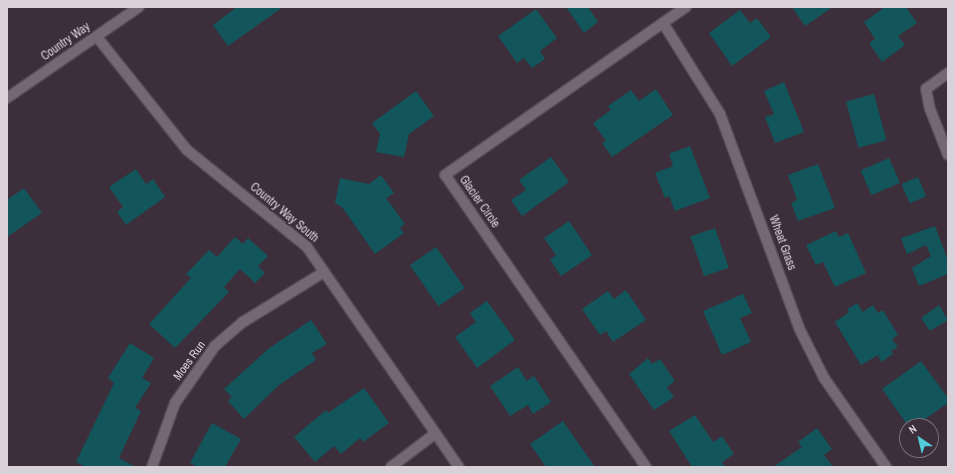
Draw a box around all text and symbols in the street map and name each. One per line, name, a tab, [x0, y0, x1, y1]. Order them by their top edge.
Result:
street label: Country Way	[39, 20, 93, 64]
street label: Glacier Circle	[456, 173, 502, 231]
street label: Country Way South	[247, 180, 321, 246]
street label: Wheat Grass	[765, 214, 799, 272]
street label: Moes Run	[171, 339, 209, 383]
north arrow	[899, 418, 939, 458]
text: N	[906, 421, 919, 437]

